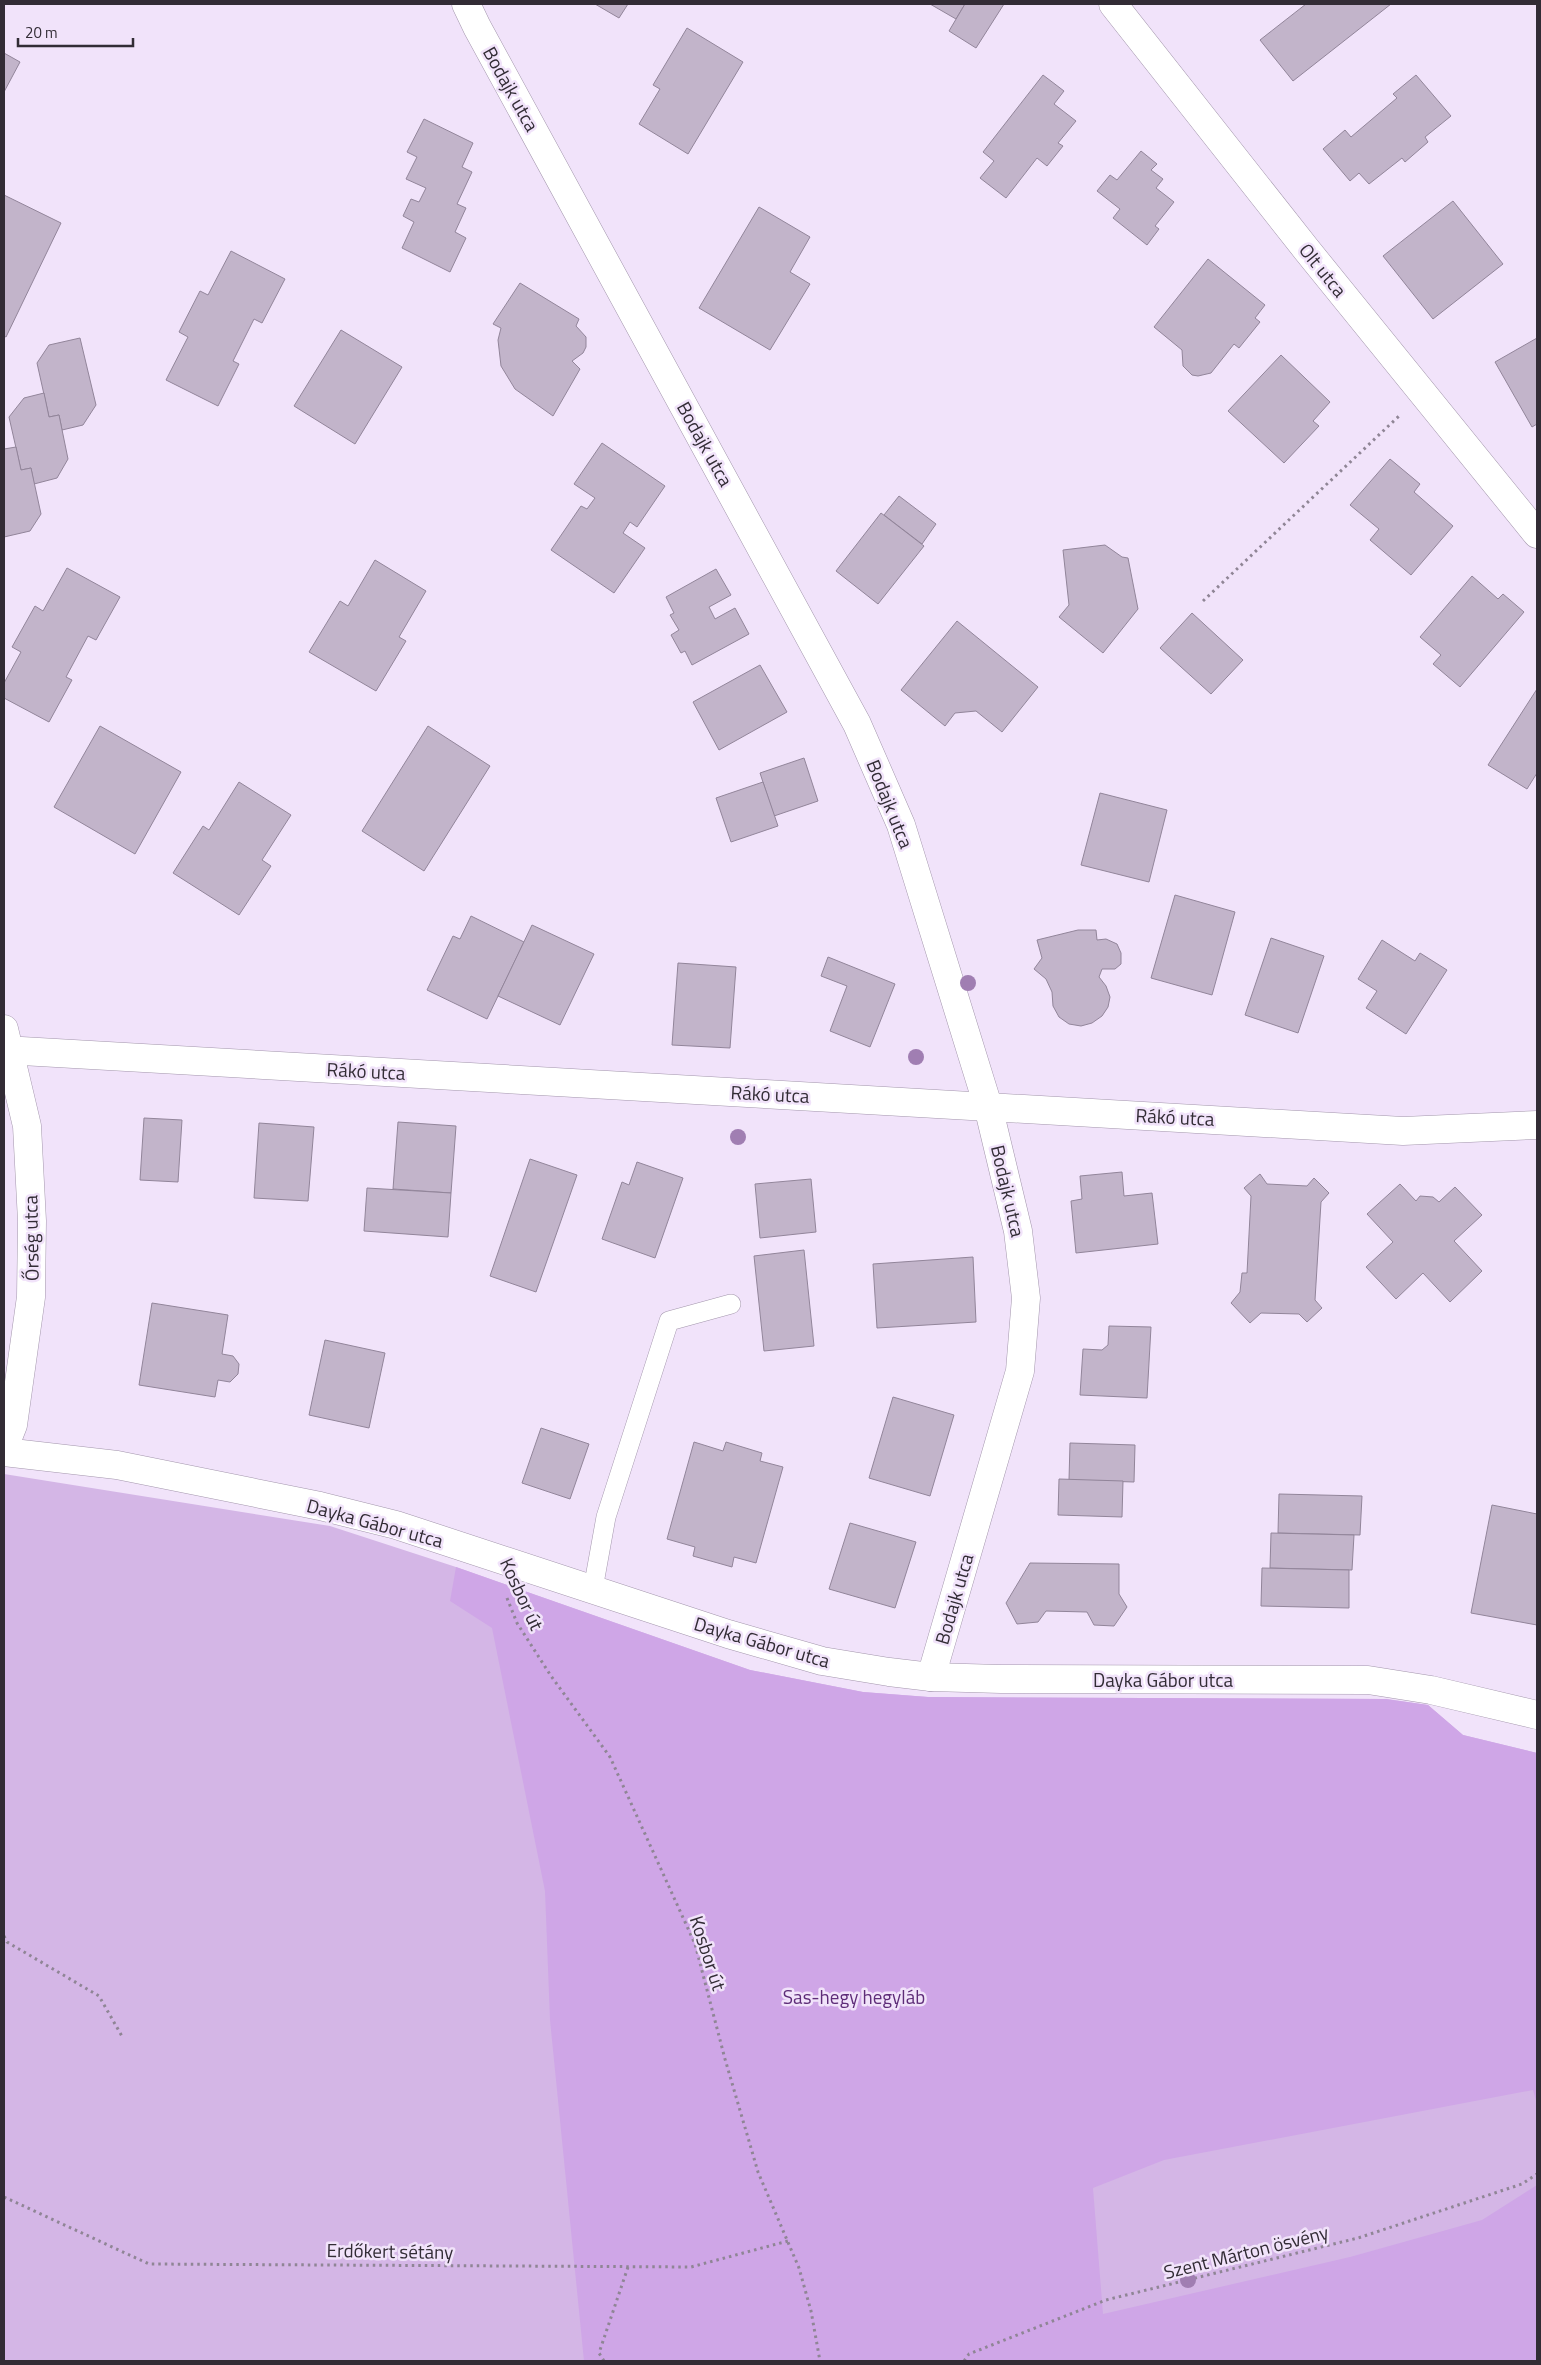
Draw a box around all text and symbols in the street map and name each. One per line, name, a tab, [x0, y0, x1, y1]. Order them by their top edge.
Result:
scale bar	[18, 15, 132, 47]
text: 20 m	[25, 21, 58, 44]
street label: Bodajk utca	[476, 41, 547, 137]
street label: Olt utca	[1293, 236, 1355, 303]
street label: Bodajk utca	[670, 396, 741, 492]
street label: Bodajk utca	[860, 755, 922, 853]
street label: Rákó utca	[326, 1054, 407, 1087]
street label: Rákó utca	[730, 1077, 811, 1110]
street label: Rákó utca	[1135, 1100, 1216, 1133]
street label: Bodajk utca	[984, 1142, 1033, 1240]
street label: Őrség utca	[15, 1194, 46, 1281]
street label: Dayka Gábor utca	[304, 1490, 447, 1555]
street label: Bodajk utca	[927, 1550, 980, 1648]
street label: Kosbor út	[493, 1553, 552, 1635]
street label: Dayka Gábor utca	[691, 1608, 834, 1675]
street label: Dayka Gábor utca	[1093, 1665, 1234, 1694]
street label: Kosbor út	[683, 1912, 734, 1994]
park label: Sas-hegy hegyláb	[783, 1982, 925, 2011]
street label: Szent Márton ösvény	[1160, 2217, 1331, 2286]
street label: Erdőkert sétány	[326, 2235, 454, 2266]

